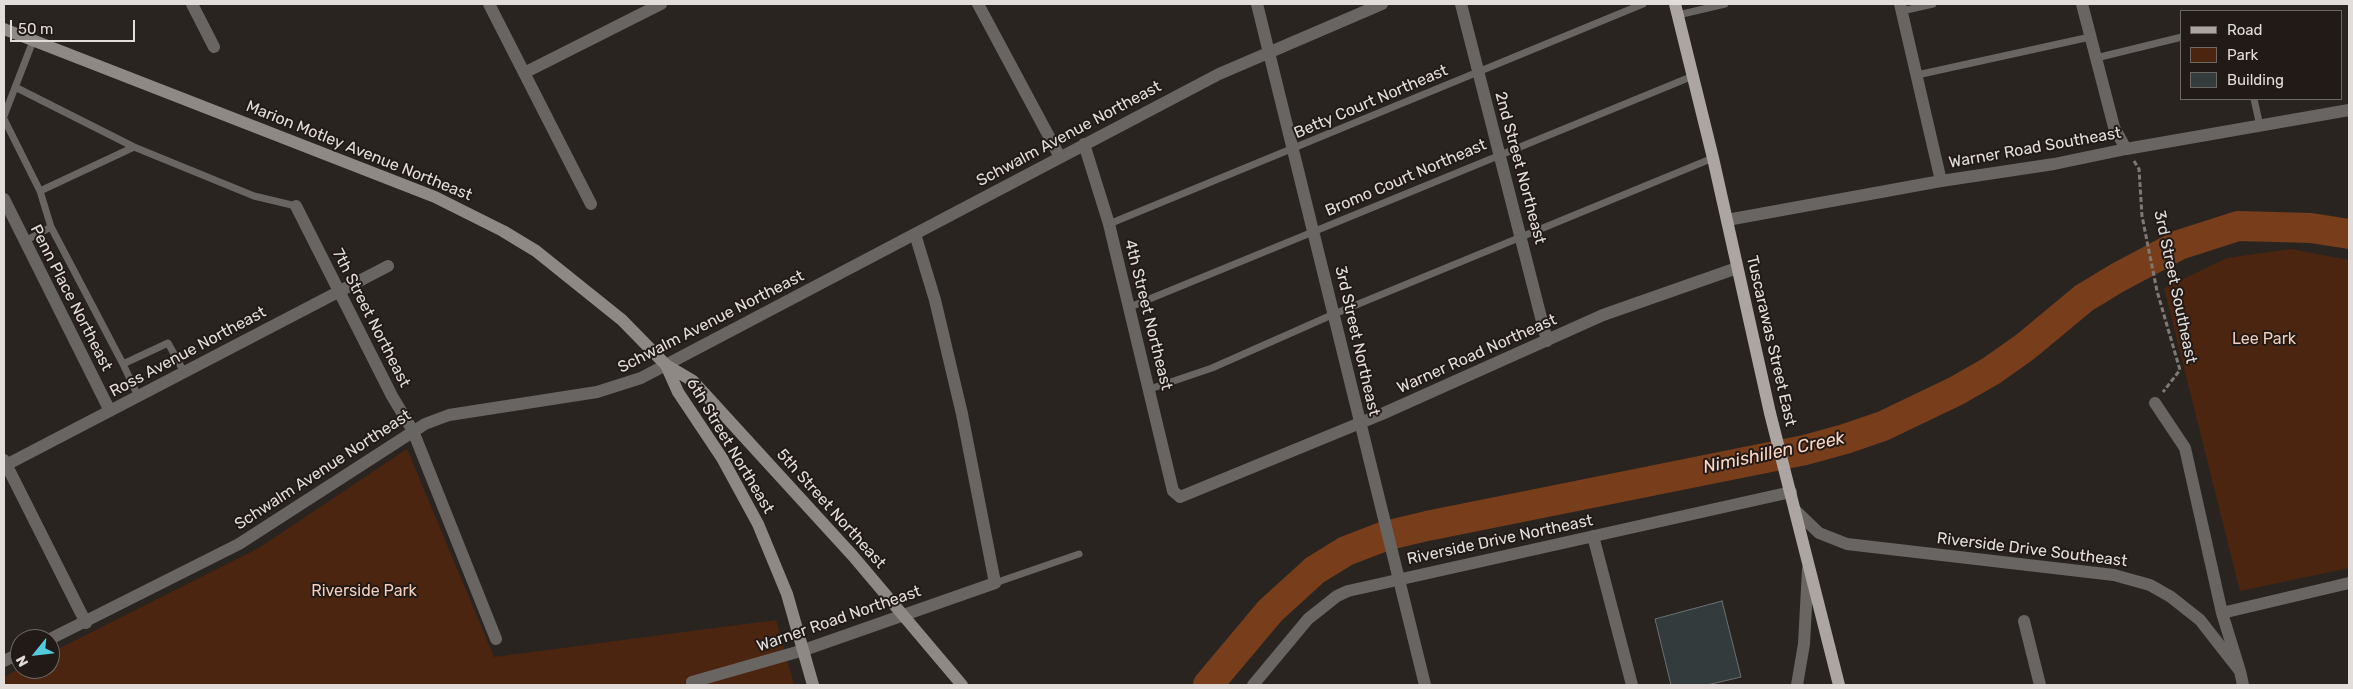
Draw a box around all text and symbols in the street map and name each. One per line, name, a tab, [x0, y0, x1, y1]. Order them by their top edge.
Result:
scale bar	[12, 10, 138, 42]
legend	[2180, 10, 2343, 100]
text: 50 m	[18, 20, 53, 38]
text: Road	[2227, 21, 2263, 39]
text: Park	[2227, 46, 2258, 64]
street label: Betty Court Northeast	[1291, 61, 1451, 143]
text: Building	[2227, 71, 2284, 89]
street label: Schwalm Avenue Northeast	[973, 77, 1165, 191]
street label: 2nd Street Northeast	[1490, 90, 1550, 246]
street label: Marion Motley Avenue Northeast	[243, 97, 475, 205]
street label: Warner Road Southeast	[1947, 123, 2123, 173]
street label: Bromo Court Northeast	[1322, 135, 1490, 221]
street label: 3rd Street Southeast	[2149, 209, 2201, 365]
street label: Penn Place Northeast	[26, 222, 116, 374]
street label: 4th Street Northeast	[1120, 238, 1176, 392]
street label: 7th Street Northeast	[328, 246, 414, 390]
street label: Tuscarawas Street East	[1742, 254, 1800, 428]
street label: 3rd Street Northeast	[1330, 264, 1384, 418]
street label: Schwalm Avenue Northeast	[615, 267, 807, 377]
street label: Ross Avenue Northeast	[107, 303, 269, 401]
street label: Warner Road Northeast	[1394, 310, 1560, 398]
park label: Lee Park	[2232, 329, 2296, 349]
street label: 6th Street Northeast	[682, 375, 778, 517]
street label: Schwalm Avenue Northeast	[231, 406, 415, 534]
water label: Nimishillen Creek	[1701, 427, 1847, 479]
street label: 5th Street Northeast	[772, 445, 890, 573]
street label: Riverside Drive Northeast	[1405, 511, 1595, 569]
street label: Riverside Drive Southeast	[1936, 529, 2128, 571]
park label: Riverside Park	[311, 581, 417, 601]
street label: Warner Road Northeast	[754, 582, 924, 656]
north arrow	[10, 629, 60, 679]
text: N	[12, 653, 32, 670]

